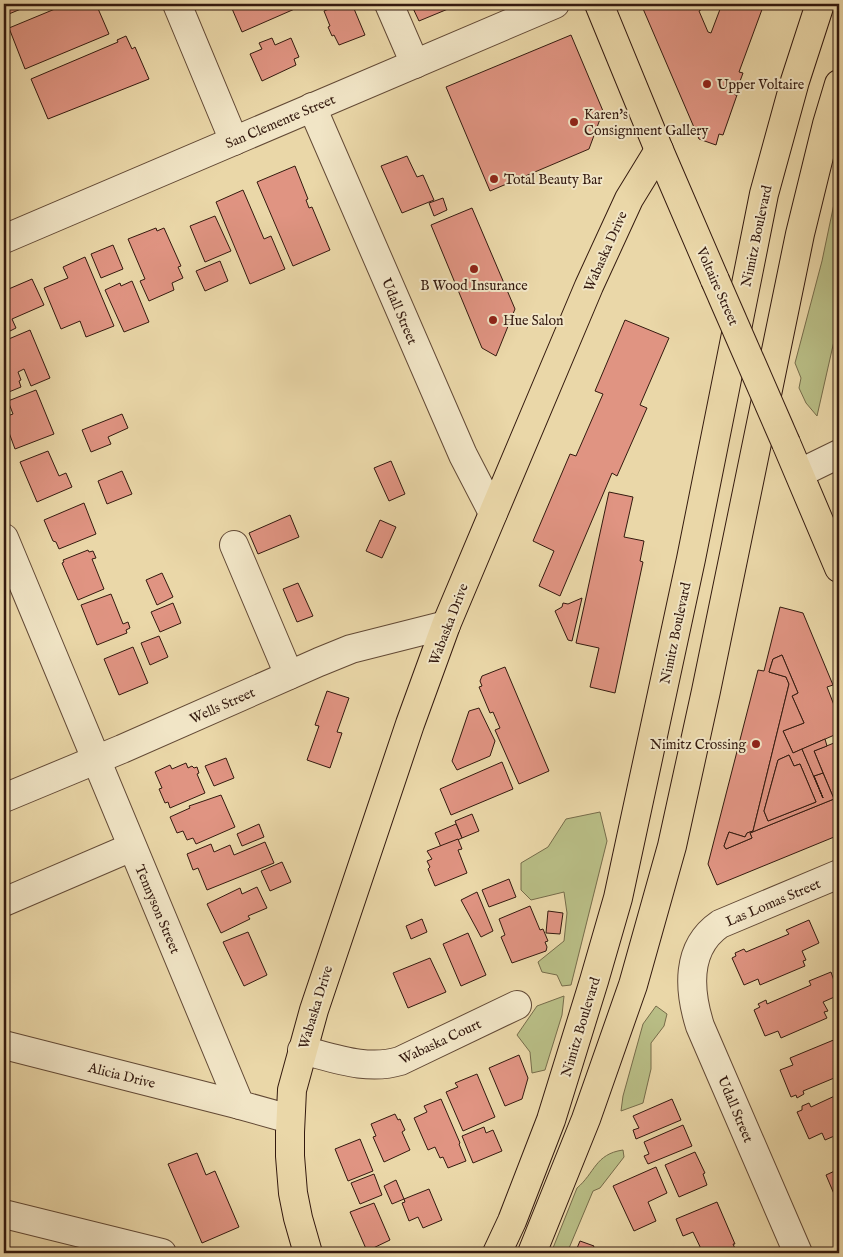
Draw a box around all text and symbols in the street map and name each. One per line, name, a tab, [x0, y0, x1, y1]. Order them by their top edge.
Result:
place label: Upper Voltaire	[717, 76, 805, 94]
marker: Upper Voltaire	[701, 78, 713, 90]
street label: San Clemente Street	[223, 91, 338, 153]
place label: Karen's Consignment Gallery	[584, 106, 709, 140]
marker: Karen's Consignment Gallery	[568, 116, 580, 128]
place label: Total Beauty Bar	[504, 171, 602, 189]
marker: Total Beauty Bar	[488, 173, 500, 185]
street label: Nimitz Boulevard	[737, 183, 777, 289]
street label: Wabaska Drive	[580, 208, 632, 294]
street label: Voltaire Street	[691, 244, 742, 328]
marker: B Wood Insurance	[468, 263, 480, 275]
street label: Udall Street	[377, 275, 421, 348]
place label: B Wood Insurance	[420, 277, 528, 295]
place label: Hue Salon	[503, 312, 564, 330]
marker: Hue Salon	[487, 314, 499, 326]
street label: Wabaska Drive	[425, 580, 473, 668]
street label: Nimitz Boulevard	[656, 580, 696, 686]
street label: Wells Street	[187, 683, 258, 728]
place label: Nimitz Crossing	[650, 736, 746, 754]
marker: Nimitz Crossing	[750, 738, 762, 750]
street label: Tennyson Street	[130, 862, 184, 957]
street label: Las Lomas Street	[723, 875, 824, 931]
street label: Wabaska Drive	[295, 963, 337, 1051]
street label: Nimitz Boulevard	[557, 975, 605, 1079]
street label: Wabaska Court	[397, 1015, 484, 1069]
street label: Alicia Drive	[85, 1059, 158, 1093]
street label: Udall Street	[713, 1073, 757, 1146]

